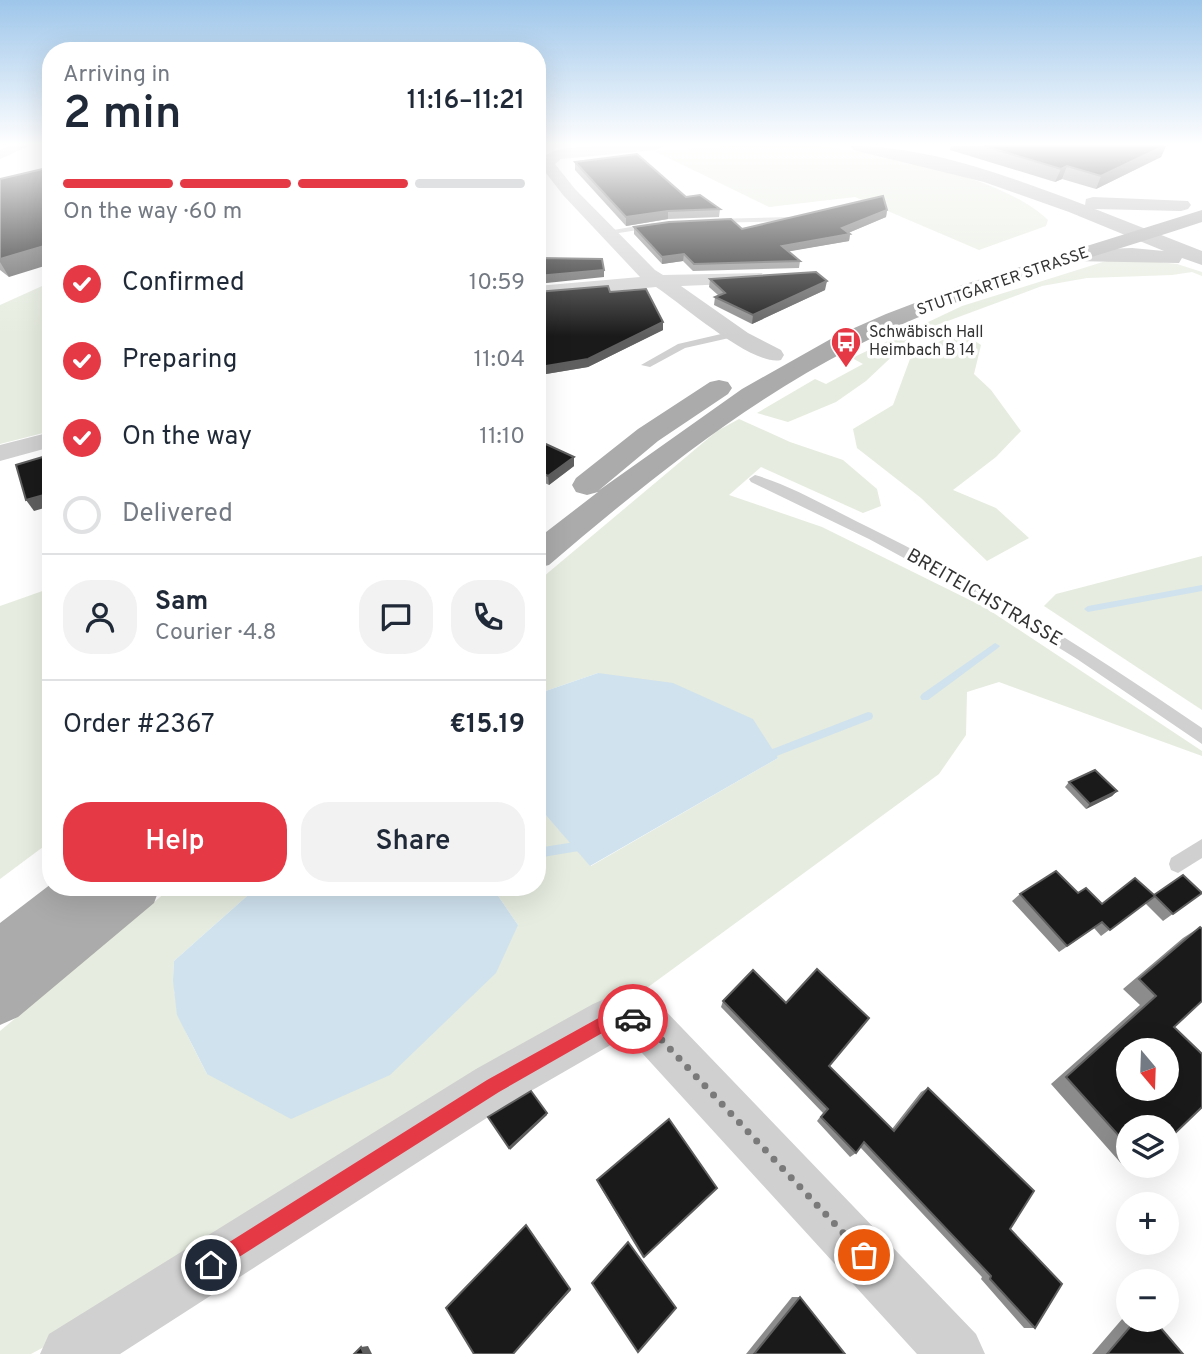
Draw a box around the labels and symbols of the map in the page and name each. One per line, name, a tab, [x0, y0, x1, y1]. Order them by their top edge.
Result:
street label: STUTTGARTER STRASSE	[914, 243, 1092, 321]
place label: Schwäbisch Hall Heimbach B 14	[869, 323, 984, 361]
bus stop icon: Schwäbisch Hall Heimbach B 14	[829, 325, 863, 369]
street label: BREITEICHSTRASSE	[902, 544, 1066, 652]
courier	[598, 984, 668, 1054]
north arrow	[1116, 1038, 1180, 1101]
pin	[834, 1225, 894, 1285]
pin	[181, 1235, 241, 1295]

